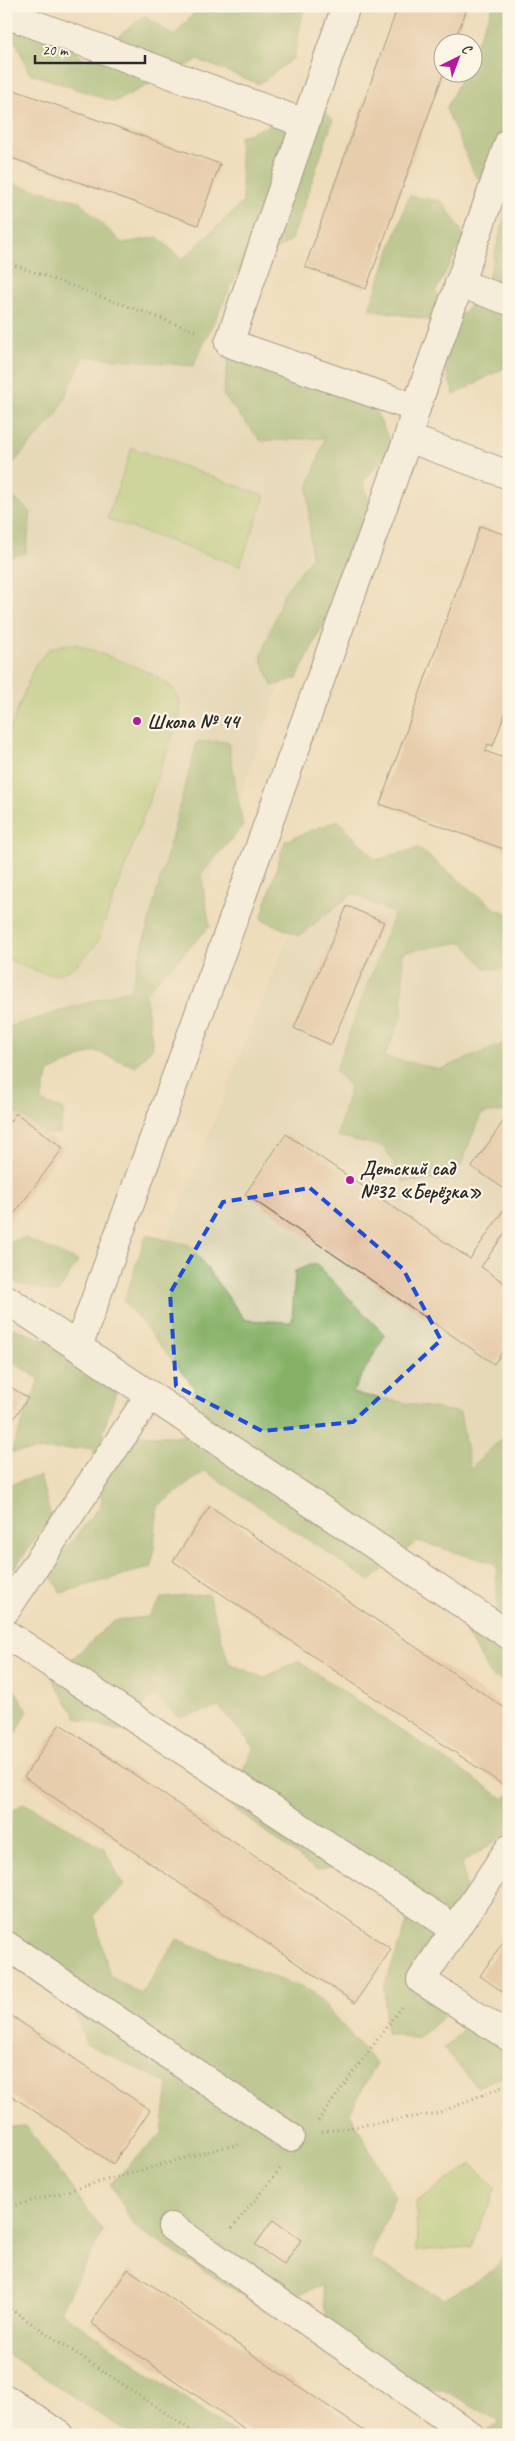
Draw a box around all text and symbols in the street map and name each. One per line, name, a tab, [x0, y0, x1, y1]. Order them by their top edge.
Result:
scale bar	[35, 32, 145, 64]
north arrow	[432, 32, 482, 82]
text: С	[458, 40, 476, 59]
text: 20 m	[42, 41, 69, 60]
place label: Школа № 44	[147, 709, 242, 734]
marker: Школа № 44	[131, 715, 143, 727]
place label: Детский сад №32 «Берёзка»	[360, 1156, 482, 1205]
marker: Детский сад №32 «Берёзка»	[344, 1174, 356, 1186]

